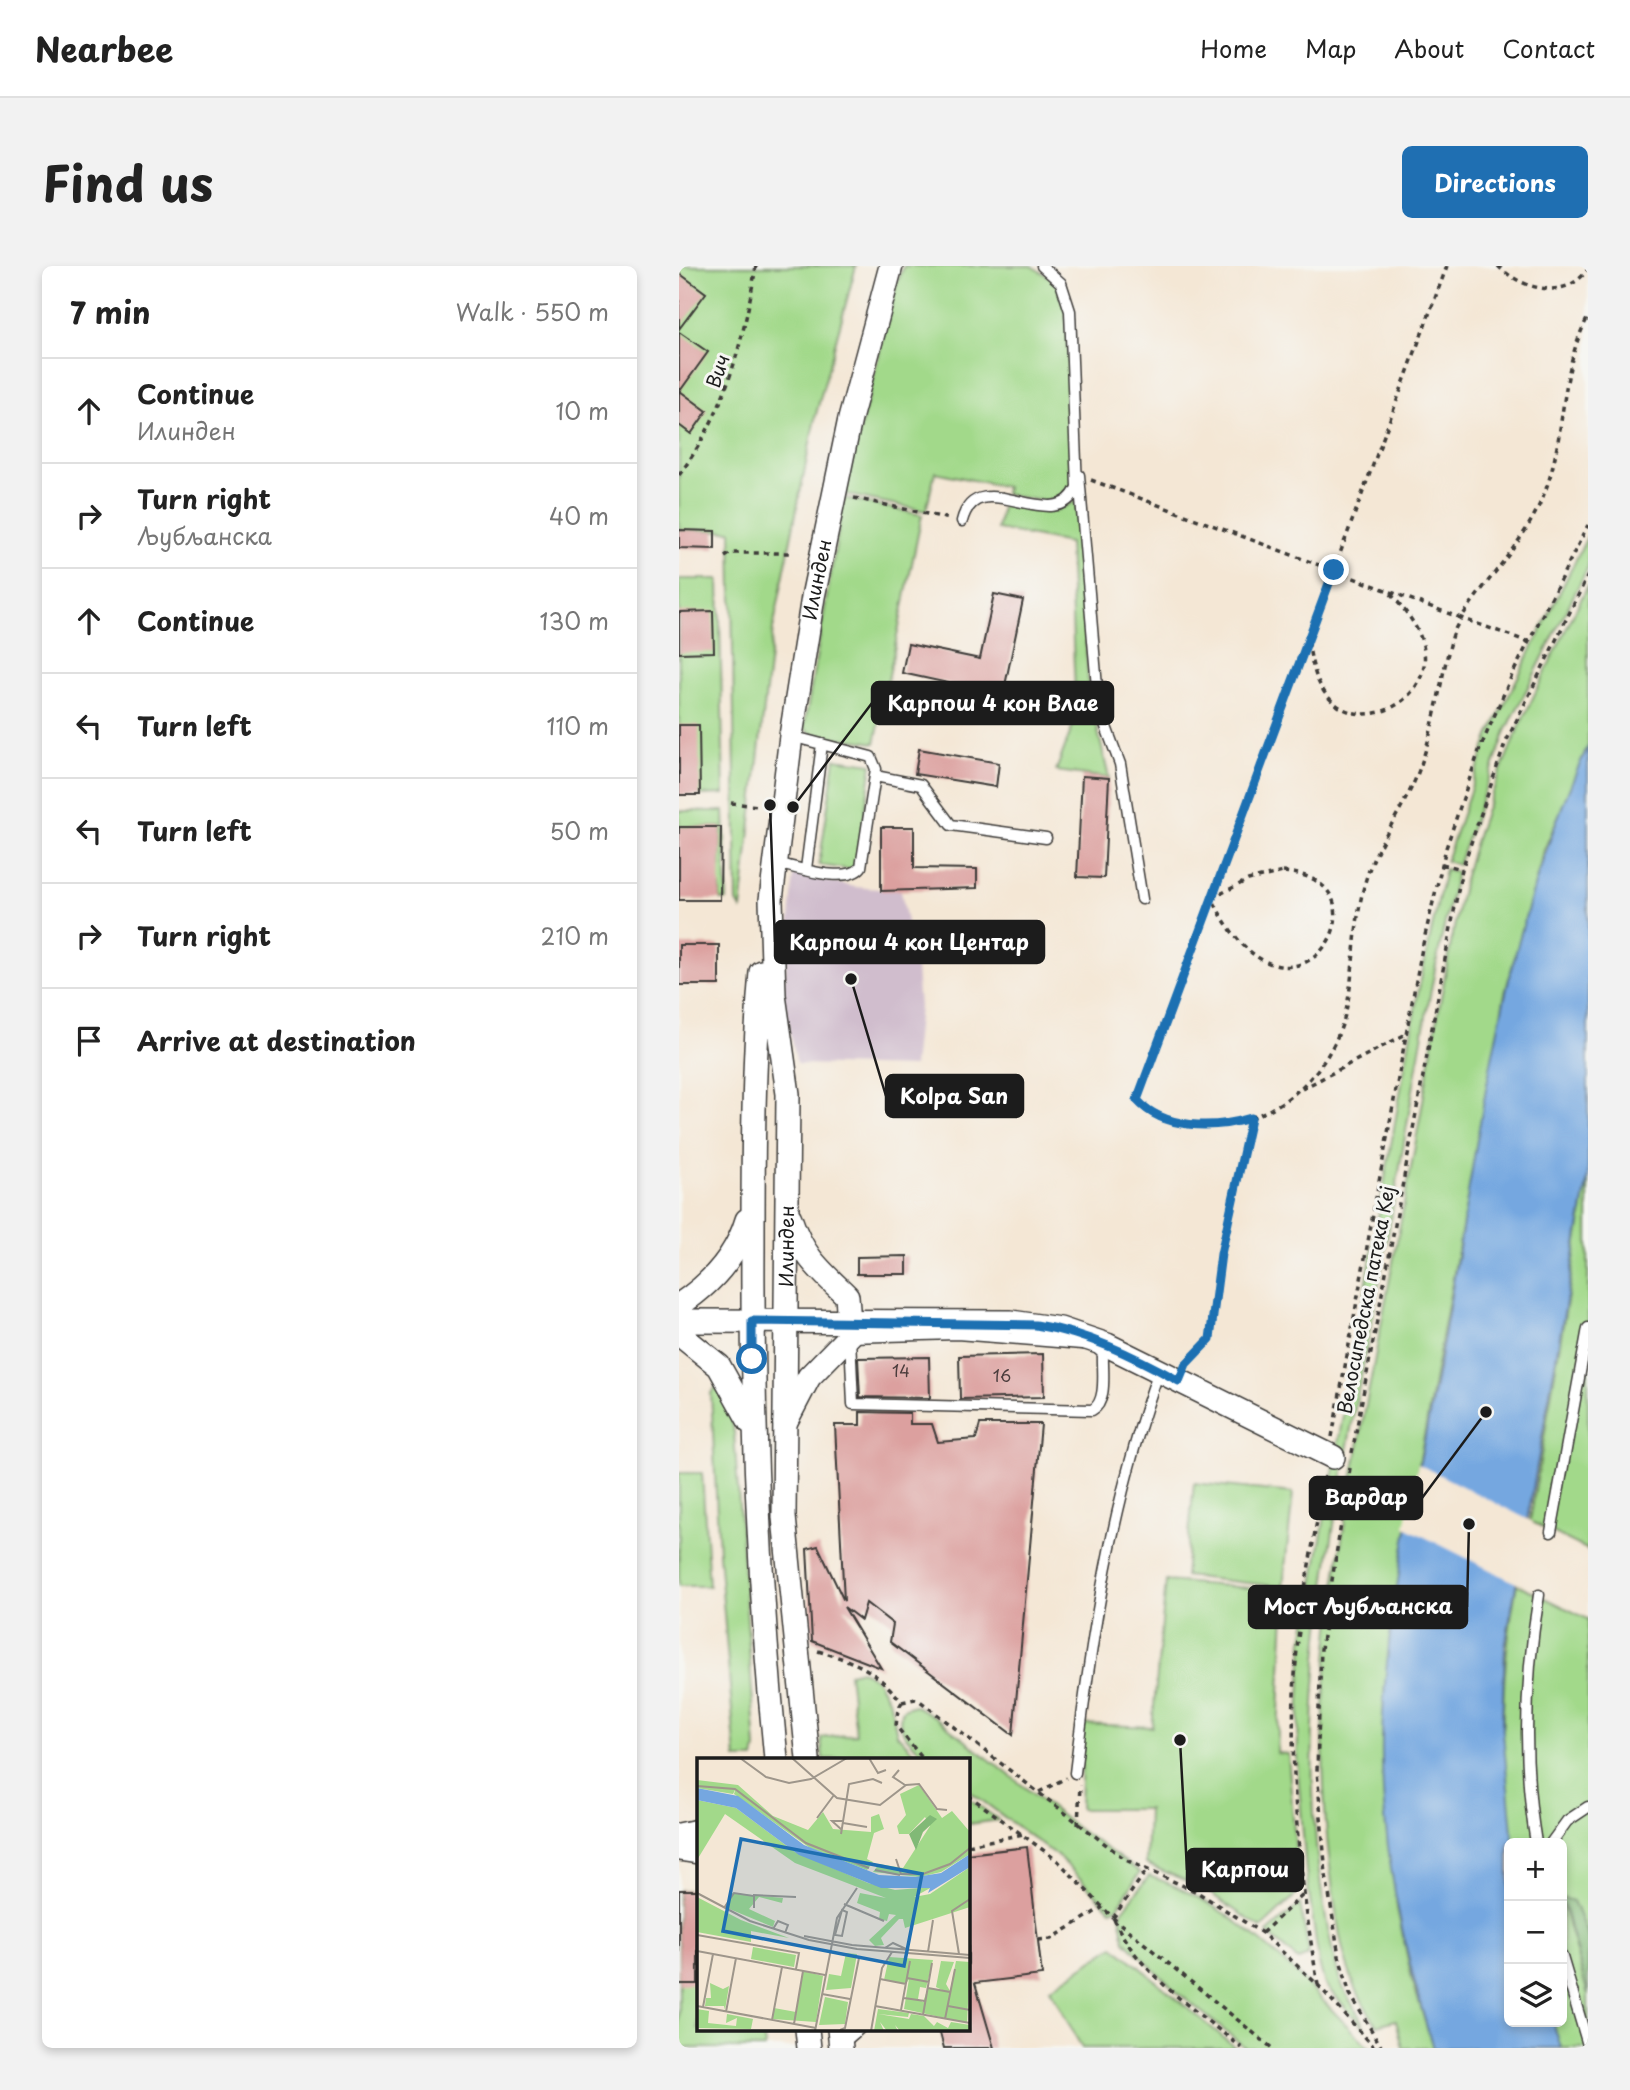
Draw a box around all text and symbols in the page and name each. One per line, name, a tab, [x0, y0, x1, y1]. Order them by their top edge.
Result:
text: Nearbee	[35, 23, 173, 73]
text: Home	[1200, 30, 1267, 66]
text: Map	[1305, 30, 1356, 66]
text: About	[1394, 30, 1464, 66]
text: Contact	[1502, 30, 1595, 66]
text: Find us	[42, 145, 213, 219]
button: Directions	[1402, 146, 1588, 218]
text: 7 min	[70, 289, 151, 334]
text: Walk · 550 m	[456, 294, 609, 329]
street label: Вич	[698, 350, 736, 391]
text: Continue	[137, 374, 254, 413]
icon: ahead	[70, 392, 108, 430]
text: 10 m	[555, 393, 609, 428]
text: Илинден	[137, 413, 236, 448]
text: Turn right	[137, 479, 271, 518]
icon: right	[70, 497, 108, 535]
text: 40 m	[549, 498, 609, 533]
text: Љубљанска	[137, 518, 272, 553]
street label: Илинден	[795, 536, 838, 622]
route end	[1318, 554, 1349, 585]
text: Continue	[137, 601, 254, 640]
icon: ahead	[70, 602, 108, 640]
text: 130 m	[539, 603, 609, 638]
callout: Карпош 4 кон Влае	[872, 682, 1113, 724]
text: Карпош 4 кон Влае	[887, 686, 1099, 718]
text: Turn left	[137, 706, 252, 745]
icon: left	[70, 707, 108, 745]
text: 110 m	[547, 708, 609, 743]
text: Turn left	[137, 811, 252, 850]
icon: left	[70, 812, 108, 850]
text: 50 m	[549, 813, 609, 848]
text: Turn right	[137, 916, 271, 955]
icon: right	[70, 917, 108, 955]
text: 210 m	[541, 918, 609, 953]
callout: Карпош 4 кон Центар	[775, 921, 1044, 963]
text: Карпош 4 кон Центар	[789, 925, 1029, 957]
text: Arrive at destination	[137, 1021, 416, 1060]
icon: arrive	[70, 1022, 108, 1060]
callout: Kolpa San	[886, 1075, 1023, 1117]
text: Kolpa San	[900, 1079, 1008, 1111]
street label: Велосипедска патека Кеј	[1329, 1183, 1401, 1416]
street label: Илинден	[771, 1205, 800, 1287]
route start	[736, 1343, 767, 1374]
house number: 14	[892, 1358, 910, 1382]
house number: 16	[993, 1363, 1011, 1387]
callout: Вардар	[1310, 1477, 1422, 1519]
text: Вардар	[1324, 1480, 1408, 1512]
callout: Мост Љубљанска	[1249, 1586, 1467, 1628]
text: Мост Љубљанска	[1263, 1589, 1453, 1621]
inset map	[697, 1758, 969, 2030]
map controls	[1504, 1838, 1567, 2027]
button: +	[1504, 1838, 1567, 1901]
callout: Карпош	[1187, 1849, 1303, 1891]
text: Карпош	[1201, 1852, 1289, 1884]
button: −	[1504, 1901, 1567, 1964]
button: layers	[1504, 1964, 1567, 2027]

